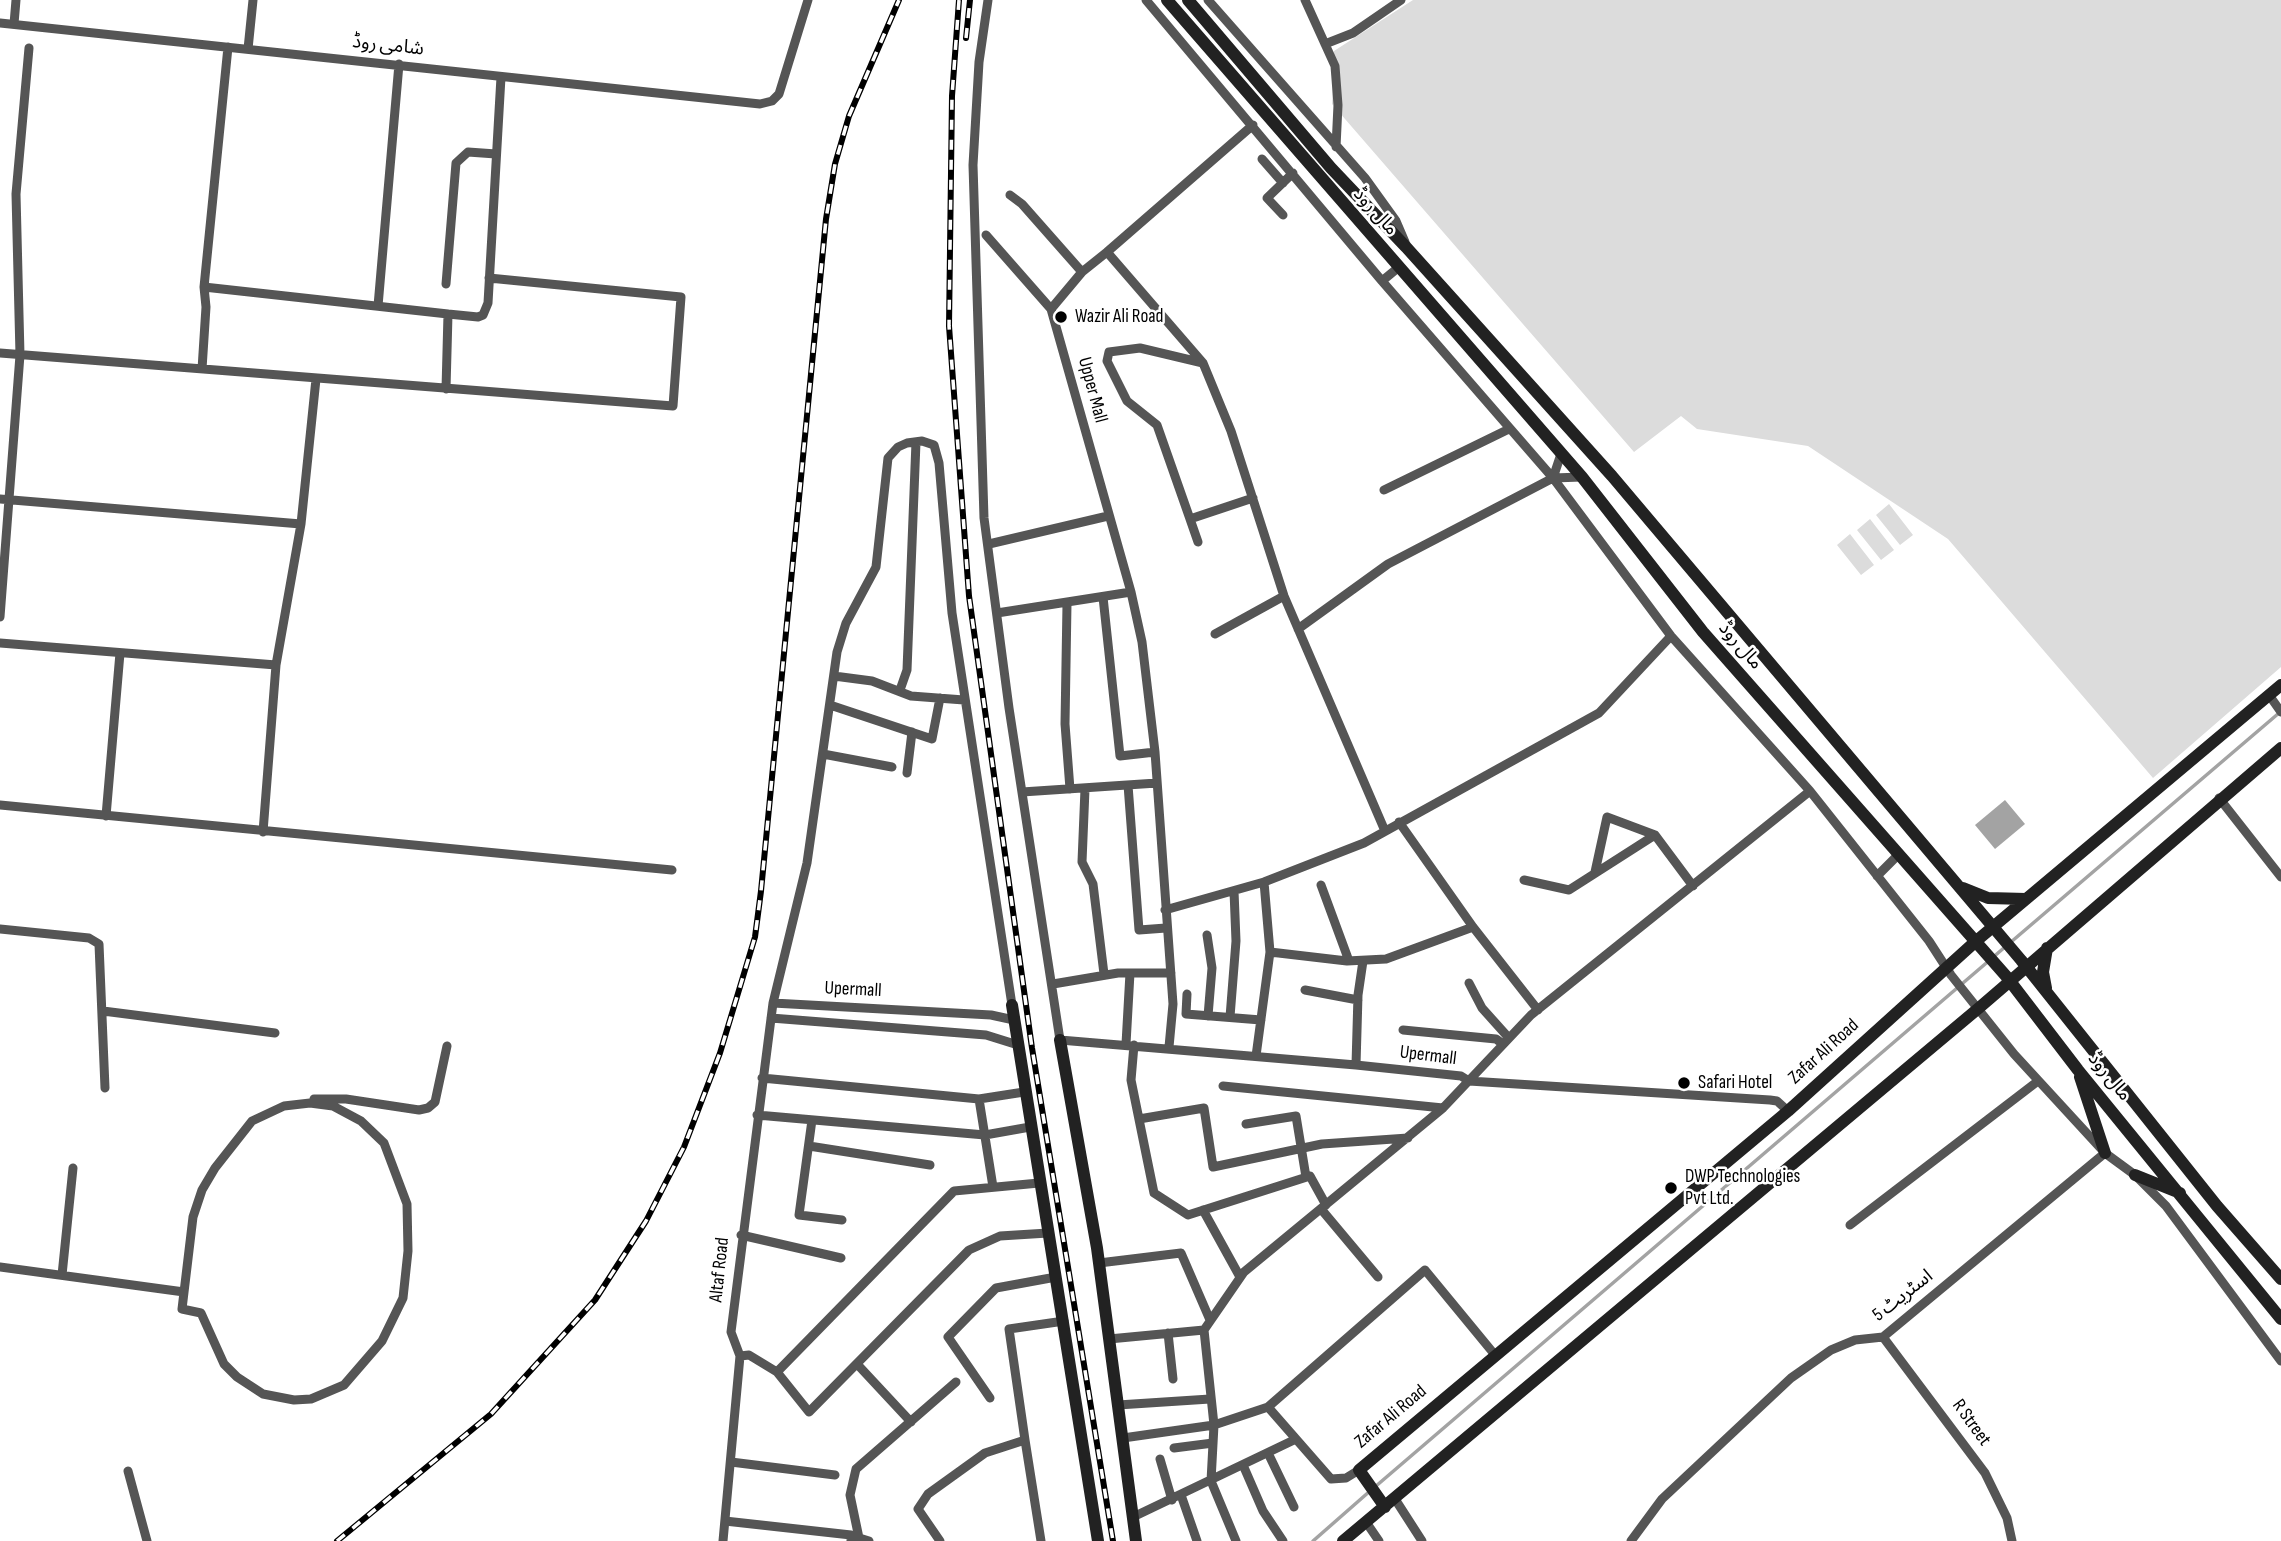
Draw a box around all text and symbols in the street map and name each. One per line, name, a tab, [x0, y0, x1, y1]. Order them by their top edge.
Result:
street label: شامی روڈ	[351, 31, 425, 61]
street label: مال روڈ	[1348, 183, 1402, 241]
place label: Wazir Ali Road	[1075, 306, 1164, 328]
marker: Wazir Ali Road	[1053, 309, 1069, 325]
street label: Upper Mall	[1072, 355, 1112, 425]
street label: مال روڈ	[1713, 617, 1767, 675]
street label: Upermall	[824, 977, 882, 1003]
street label: Zafar Ali Road	[1784, 1015, 1864, 1089]
street label: Upermall	[1398, 1041, 1458, 1071]
street label: مال روڈ	[2082, 1048, 2136, 1106]
place label: Safari Hotel	[1698, 1072, 1772, 1094]
marker: Safari Hotel	[1676, 1075, 1692, 1091]
place label: DWP Technologies Pvt Ltd.	[1685, 1166, 1800, 1210]
marker: DWP Technologies Pvt Ltd.	[1663, 1180, 1679, 1196]
street label: Altaf Road	[705, 1236, 735, 1304]
street label: اسٹریٹ 5	[1868, 1265, 1938, 1327]
street label: Zafar Ali Road	[1351, 1380, 1431, 1454]
street label: R Street	[1947, 1395, 1995, 1451]

